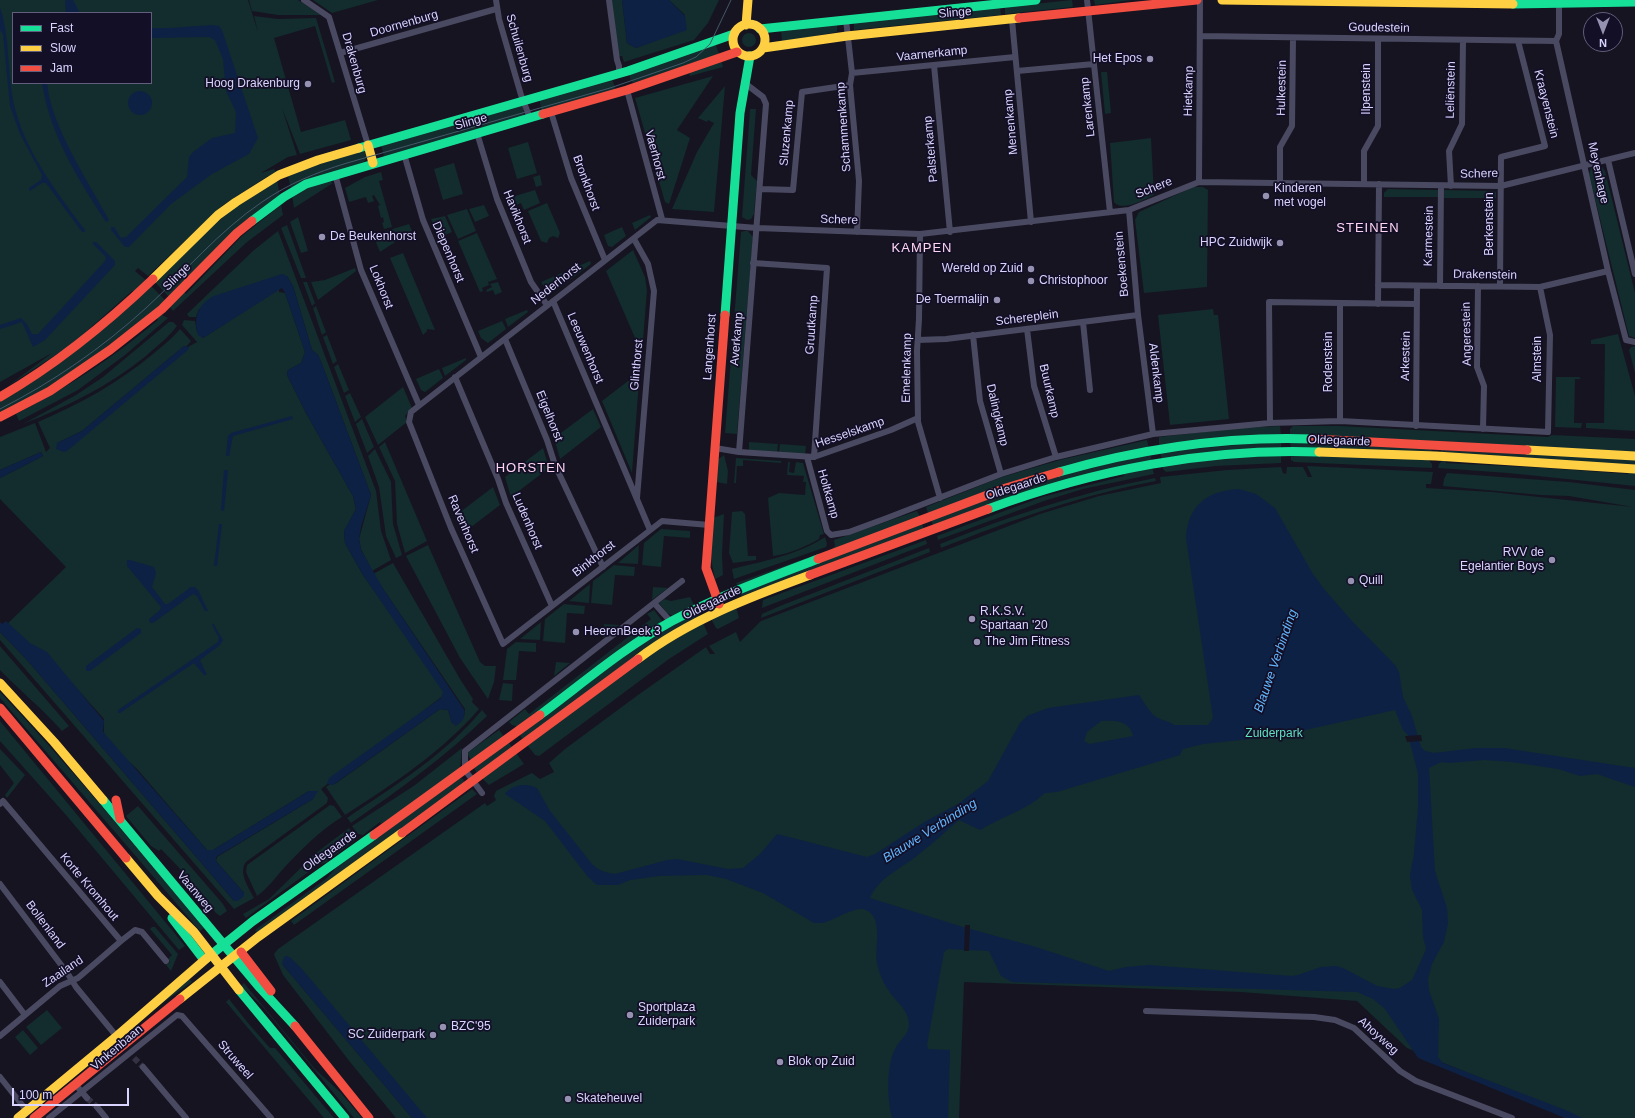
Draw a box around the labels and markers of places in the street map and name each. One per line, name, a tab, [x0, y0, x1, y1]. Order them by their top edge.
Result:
place label: Het Epos	[1093, 52, 1142, 66]
marker: Het Epos	[1145, 54, 1155, 64]
place label: Hoog Drakenburg	[205, 77, 300, 91]
marker: Hoog Drakenburg	[303, 79, 313, 89]
place label: Kinderen met vogel	[1274, 182, 1326, 210]
marker: Kinderen met vogel	[1261, 191, 1271, 201]
place label: De Beukenhorst	[330, 230, 416, 244]
marker: De Beukenhorst	[317, 232, 327, 242]
place label: HPC Zuidwijk	[1200, 236, 1272, 250]
marker: HPC Zuidwijk	[1275, 238, 1285, 248]
place label: Wereld op Zuid	[942, 262, 1023, 276]
marker: Wereld op Zuid	[1026, 264, 1036, 274]
place label: Christophoor	[1039, 274, 1108, 288]
marker: Christophoor	[1026, 276, 1036, 286]
place label: De Toermalijn	[916, 293, 989, 307]
marker: De Toermalijn	[992, 295, 1002, 305]
place label: RVV de Egelantier Boys	[1460, 546, 1544, 574]
marker: RVV de Egelantier Boys	[1547, 555, 1557, 565]
place label: Quill	[1359, 574, 1383, 588]
marker: Quill	[1346, 576, 1356, 586]
place label: R.K.S.V. Spartaan '20	[980, 605, 1048, 633]
marker: R.K.S.V. Spartaan '20	[967, 614, 977, 624]
place label: HeerenBeek 3	[584, 625, 661, 639]
marker: HeerenBeek 3	[571, 627, 581, 637]
place label: The Jim Fitness	[985, 635, 1070, 649]
marker: The Jim Fitness	[972, 637, 982, 647]
place label: Sportplaza Zuiderpark	[638, 1001, 695, 1029]
marker: Sportplaza Zuiderpark	[625, 1010, 635, 1020]
place label: BZC'95	[451, 1020, 491, 1034]
marker: BZC'95	[438, 1022, 448, 1032]
place label: SC Zuiderpark	[348, 1028, 425, 1042]
marker: SC Zuiderpark	[428, 1030, 438, 1040]
place label: Blok op Zuid	[788, 1055, 855, 1069]
marker: Blok op Zuid	[775, 1057, 785, 1067]
place label: Skateheuvel	[576, 1092, 642, 1106]
marker: Skateheuvel	[563, 1094, 573, 1104]

